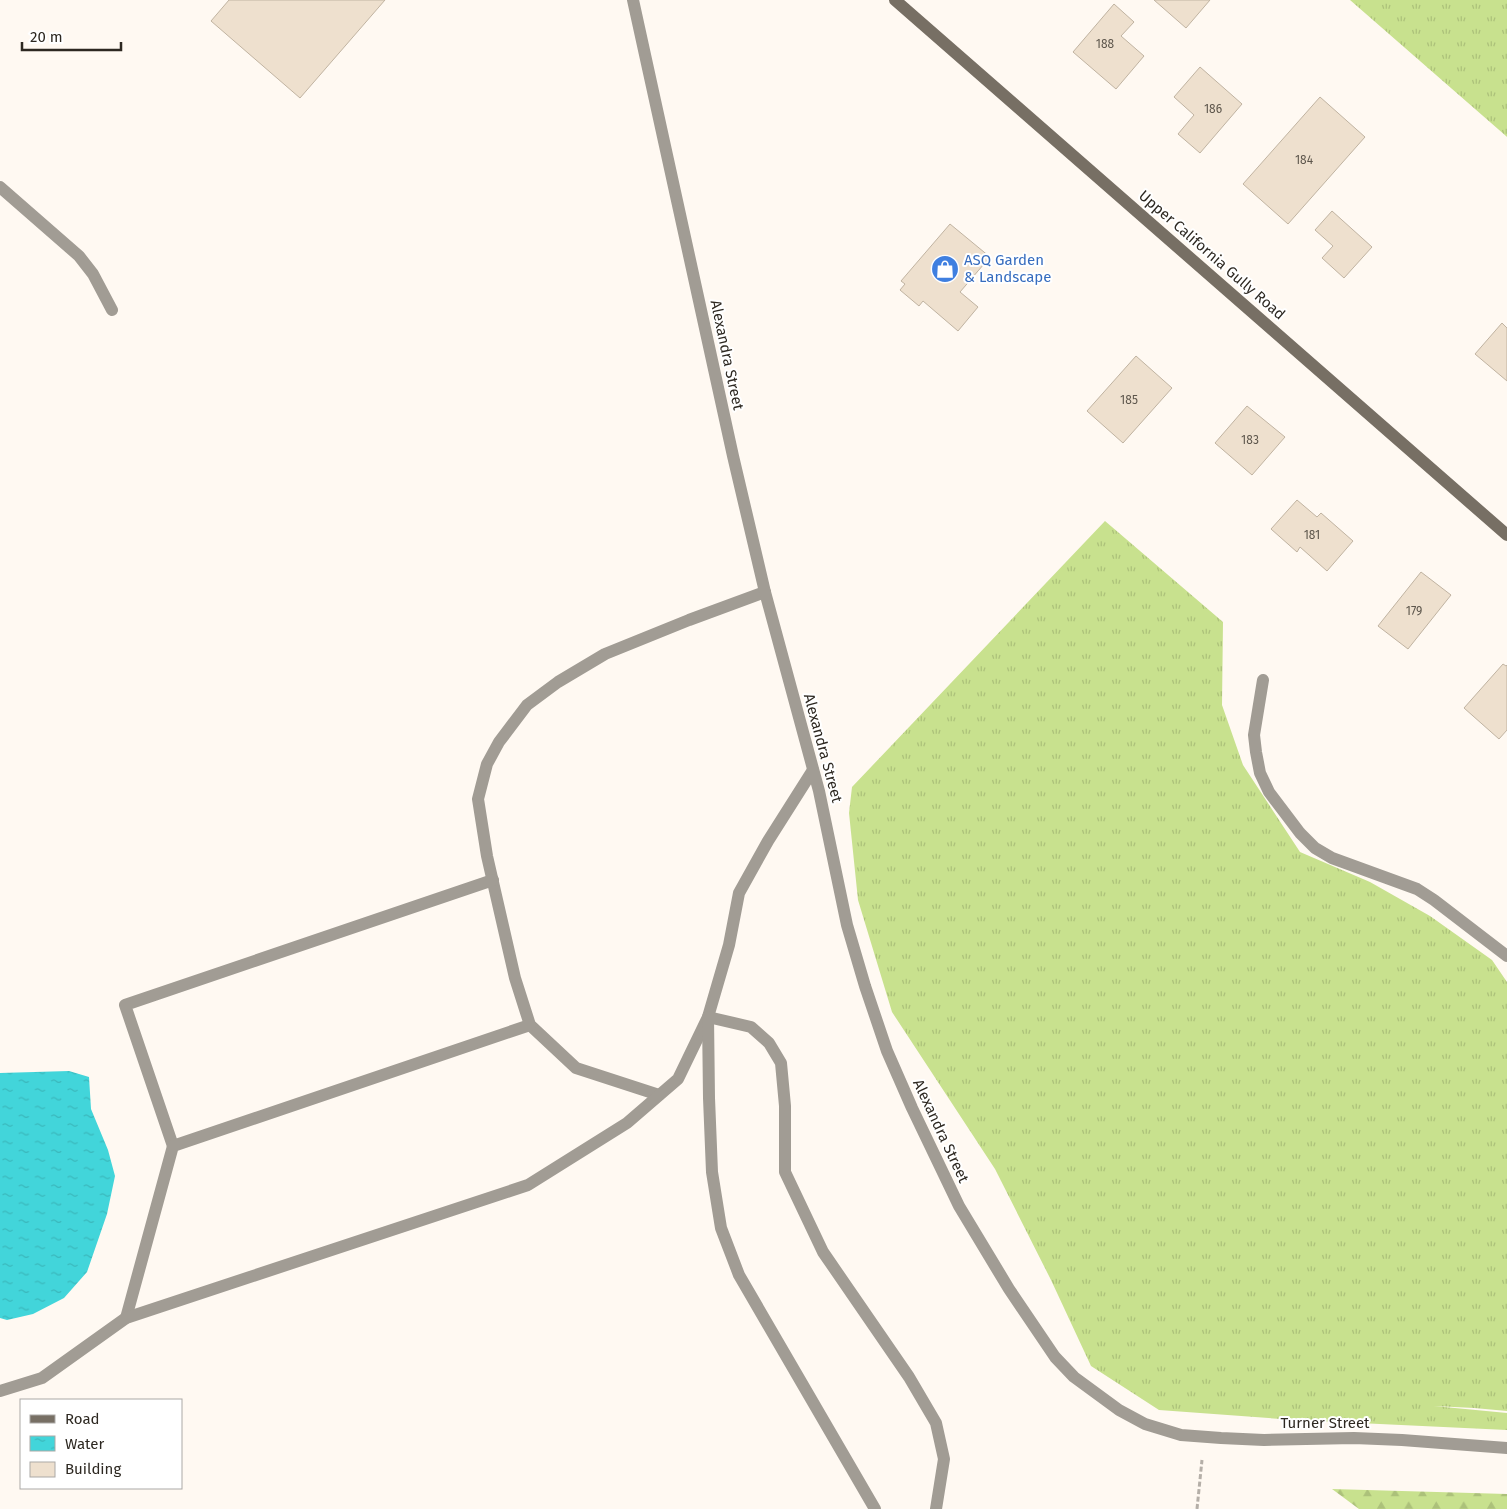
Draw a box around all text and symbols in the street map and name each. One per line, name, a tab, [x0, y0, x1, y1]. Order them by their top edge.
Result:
scale bar	[22, 20, 121, 52]
text: 20 m	[30, 28, 63, 46]
house number: 188	[1096, 37, 1115, 51]
house number: 186	[1204, 102, 1222, 116]
house number: 184	[1295, 153, 1314, 167]
street label: Upper California Gully Road	[1135, 187, 1289, 323]
place label: ASQ Garden & Landscape	[964, 251, 1051, 286]
shop icon: ASQ Garden & Landscape	[930, 254, 960, 284]
street label: Alexandra Street	[707, 298, 748, 412]
house number: 185	[1120, 393, 1138, 407]
house number: 183	[1241, 433, 1259, 447]
house number: 181	[1304, 528, 1320, 542]
house number: 179	[1406, 604, 1422, 618]
street label: Alexandra Street	[800, 692, 846, 805]
street label: Alexandra Street	[909, 1076, 973, 1186]
legend	[20, 1399, 182, 1489]
text: Road	[65, 1410, 100, 1428]
street label: Turner Street	[1280, 1414, 1370, 1432]
text: Water	[65, 1435, 104, 1453]
text: Building	[65, 1460, 121, 1478]

